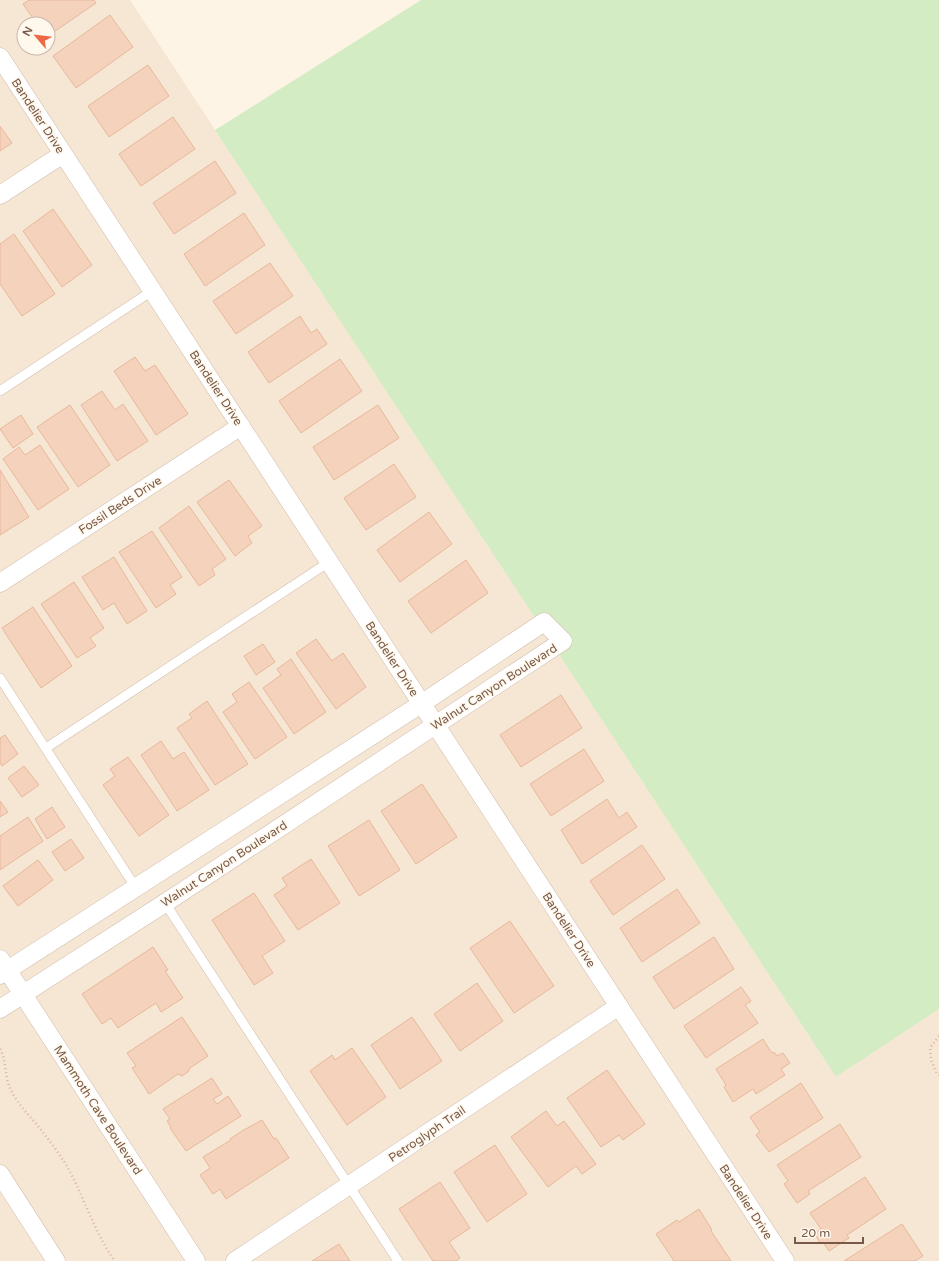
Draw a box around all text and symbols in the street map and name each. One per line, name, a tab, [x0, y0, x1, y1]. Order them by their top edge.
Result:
north arrow	[16, 16, 56, 56]
text: N	[20, 25, 35, 38]
street label: Bandelier Drive	[8, 76, 68, 156]
street label: Bandelier Drive	[186, 348, 246, 428]
street label: Fossil Beds Drive	[76, 473, 164, 537]
street label: Bandelier Drive	[362, 619, 422, 699]
street label: Walnut Canyon Boulevard	[428, 641, 560, 733]
street label: Walnut Canyon Boulevard	[158, 818, 290, 910]
street label: Bandelier Drive	[539, 890, 599, 970]
street label: Mammoth Cave Boulevard	[51, 1043, 145, 1177]
street label: Petroglyph Trail	[386, 1103, 468, 1165]
street label: Bandelier Drive	[716, 1162, 776, 1242]
scale bar	[795, 1219, 863, 1245]
text: 20 m	[801, 1226, 830, 1240]

